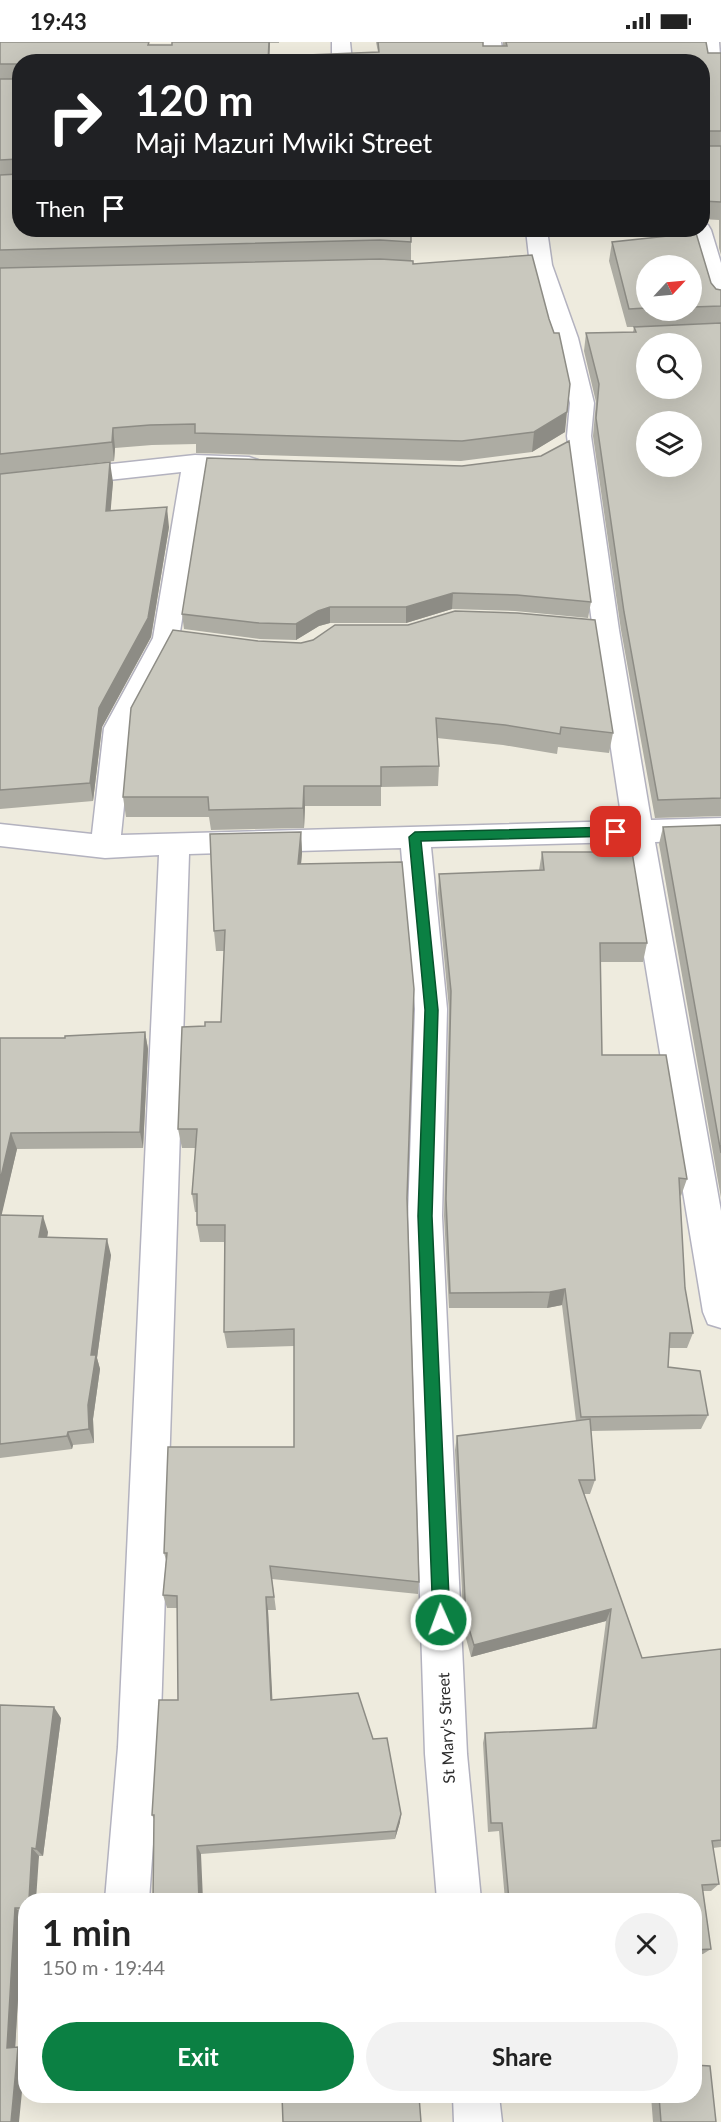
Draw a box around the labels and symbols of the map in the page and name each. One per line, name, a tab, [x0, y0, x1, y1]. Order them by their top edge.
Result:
north arrow	[636, 255, 702, 321]
pin	[590, 806, 641, 857]
position arrow	[409, 1588, 473, 1652]
street label: St Mary's Street	[433, 1672, 458, 1784]

